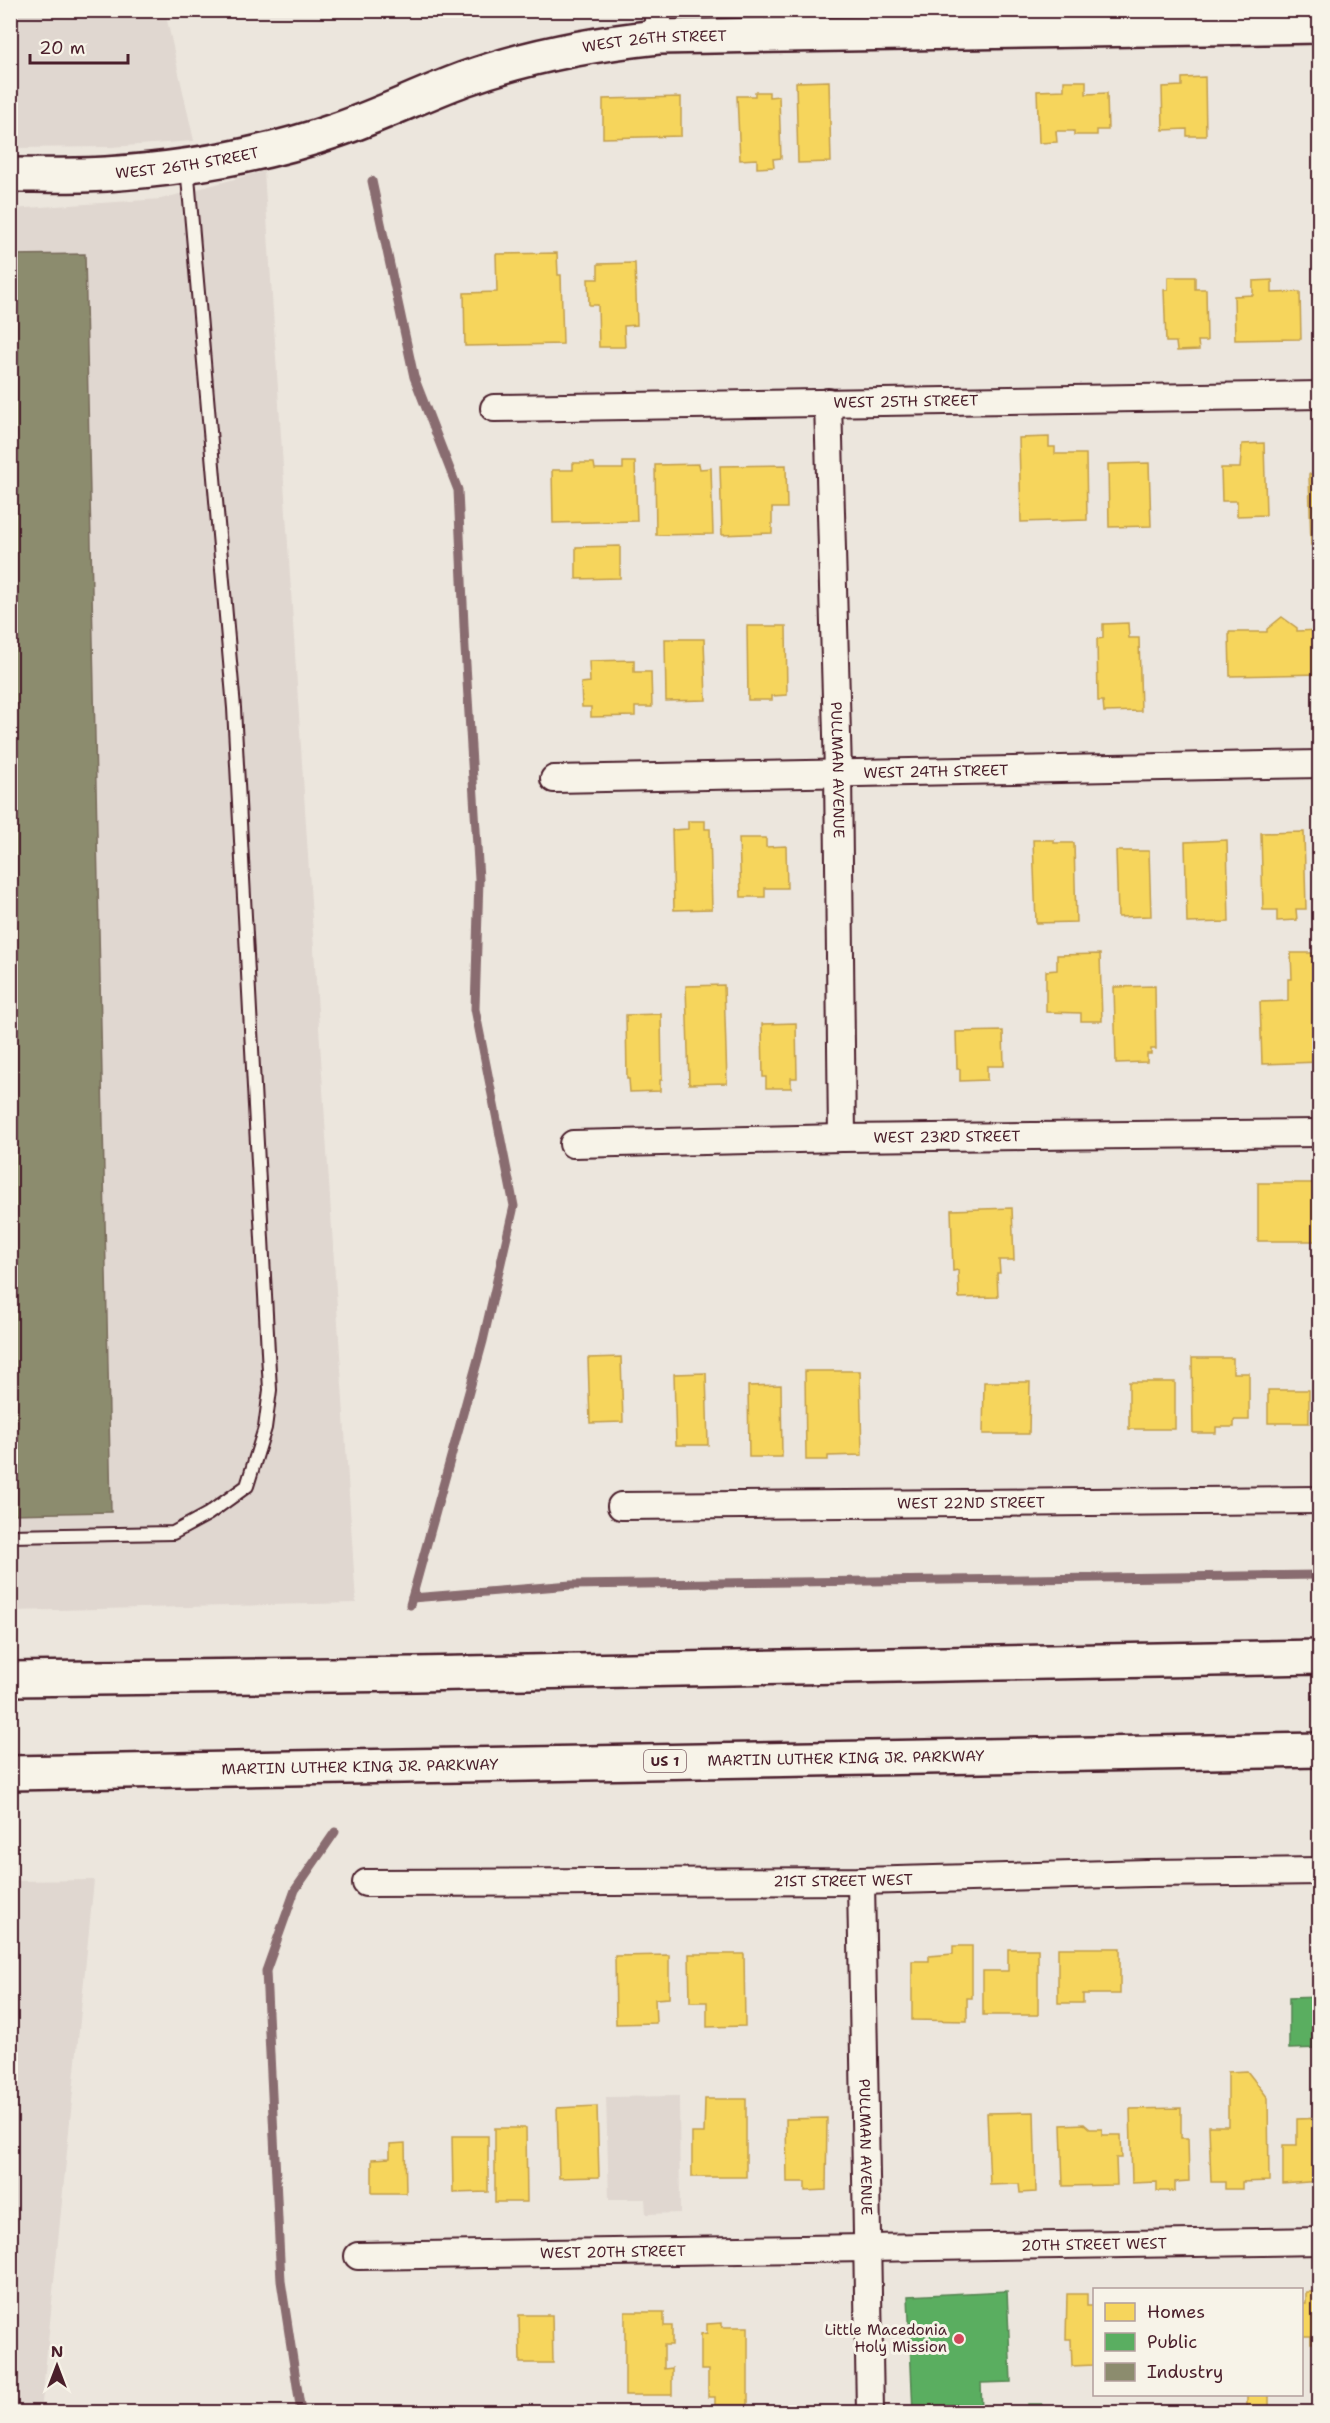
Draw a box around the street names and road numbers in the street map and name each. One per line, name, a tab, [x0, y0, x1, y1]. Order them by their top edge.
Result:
street label: WEST 26TH STREET	[581, 26, 727, 57]
street label: WEST 26TH STREET	[115, 142, 261, 183]
street label: WEST 25TH STREET	[833, 390, 979, 413]
street label: PULLMAN AVENUE	[826, 701, 849, 838]
street label: WEST 24TH STREET	[863, 760, 1009, 783]
street label: WEST 23RD STREET	[873, 1126, 1021, 1148]
street label: WEST 22ND STREET	[897, 1492, 1045, 1514]
street label: MARTIN LUTHER KING JR. PARKWAY	[707, 1746, 985, 1771]
road number: US 1	[644, 1750, 686, 1772]
street label: MARTIN LUTHER KING JR. PARKWAY	[221, 1754, 499, 1779]
street label: 21ST STREET WEST	[773, 1870, 913, 1891]
street label: PULLMAN AVENUE	[854, 2078, 877, 2215]
street label: 20TH STREET WEST	[1021, 2233, 1167, 2256]
street label: WEST 20TH STREET	[540, 2241, 686, 2263]

